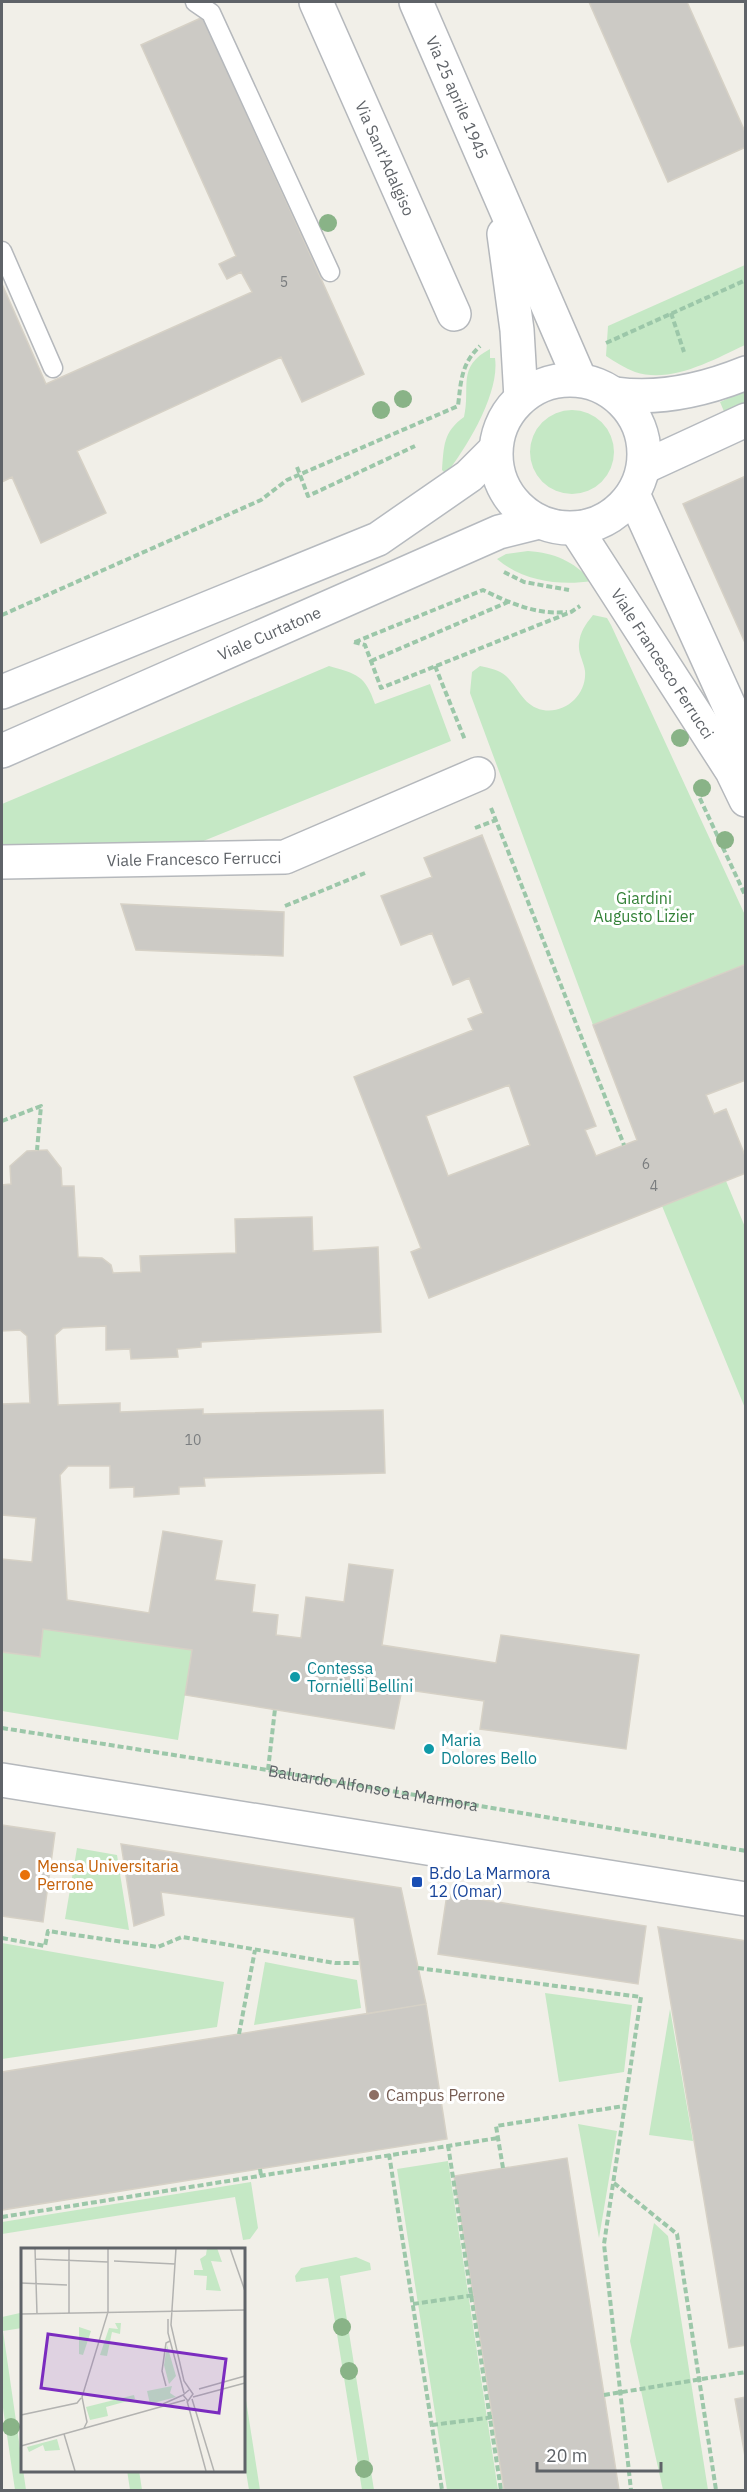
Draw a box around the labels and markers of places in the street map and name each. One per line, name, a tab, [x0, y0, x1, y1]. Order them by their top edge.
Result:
place label: Contessa Tornielli Bellini	[307, 1658, 413, 1696]
marker: Contessa Tornielli Bellini	[288, 1670, 302, 1684]
place label: Maria Dolores Bello	[441, 1730, 537, 1768]
marker: Maria Dolores Bello	[422, 1742, 436, 1756]
place label: Mensa Universitaria Perrone	[37, 1856, 179, 1894]
place label: B.do La Marmora 12 (Omar)	[429, 1863, 551, 1901]
marker: Mensa Universitaria Perrone	[18, 1868, 32, 1882]
marker: B.do La Marmora 12 (Omar)	[410, 1875, 424, 1889]
place label: Campus Perrone	[386, 2085, 505, 2105]
marker: Campus Perrone	[367, 2088, 381, 2102]

